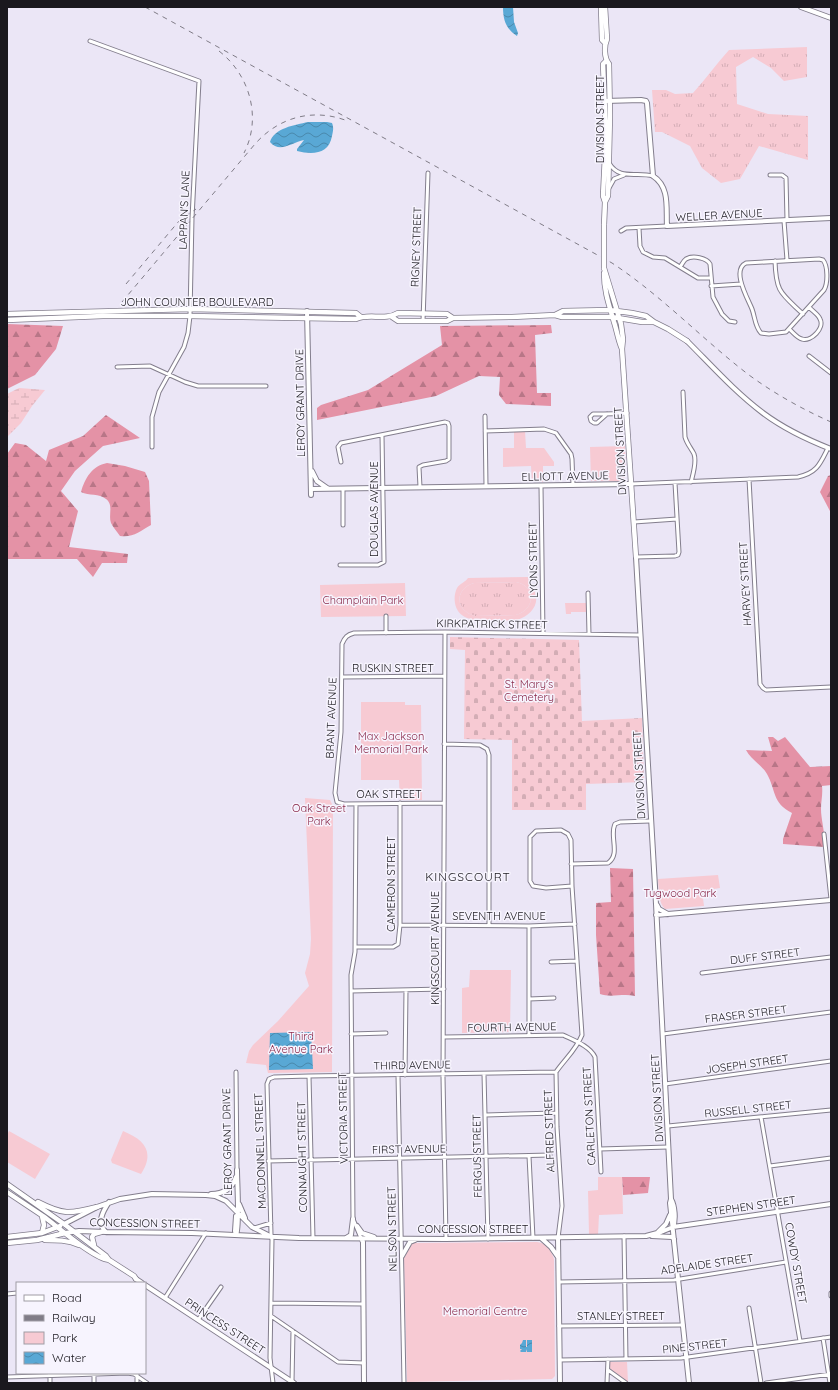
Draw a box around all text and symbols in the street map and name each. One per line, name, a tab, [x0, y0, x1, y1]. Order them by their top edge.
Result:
street label: DIVISION STREET	[593, 74, 607, 163]
street label: LAPPAN'S LANE	[176, 170, 192, 250]
street label: RIGNEY STREET	[408, 206, 424, 287]
street label: WELLER AVENUE	[675, 206, 763, 224]
street label: JOHN COUNTER BOULEVARD	[120, 295, 274, 309]
street label: LEROY GRANT DRIVE	[292, 349, 308, 457]
street label: DIVISION STREET	[611, 406, 629, 496]
street label: DOUGLAS AVENUE	[367, 461, 381, 557]
street label: ELLIOTT AVENUE	[521, 468, 609, 484]
street label: LYONS STREET	[525, 522, 541, 598]
street label: HARVEY STREET	[736, 541, 754, 626]
park label: Champlain Park	[323, 593, 404, 607]
street label: KIRKPATRICK STREET	[436, 616, 548, 632]
street label: RUSKIN STREET	[352, 661, 434, 675]
street label: BRANT AVENUE	[323, 677, 339, 759]
park label: St. Mary's Cemetery	[504, 677, 554, 704]
park label: Max Jackson Memorial Park	[354, 729, 428, 756]
street label: DIVISION STREET	[630, 730, 648, 820]
street label: OAK STREET	[356, 787, 422, 801]
park label: Oak Street Park	[292, 801, 346, 828]
street label: CAMERON STREET	[384, 836, 398, 932]
district label: KINGSCOURT	[425, 869, 511, 884]
park label: Tugwood Park	[644, 886, 717, 900]
street label: KINGSCOURT AVENUE	[428, 891, 442, 1005]
street label: SEVENTH AVENUE	[452, 909, 546, 923]
street label: DUFF STREET	[729, 945, 801, 967]
street label: FRASER STREET	[704, 1002, 788, 1026]
street label: FOURTH AVENUE	[467, 1019, 557, 1035]
park label: Third Avenue Park	[269, 1029, 333, 1056]
street label: JOSEPH STREET	[704, 1051, 790, 1077]
street label: DIVISION STREET	[648, 1053, 666, 1143]
street label: THIRD AVENUE	[373, 1057, 451, 1073]
street label: CARLETON STREET	[579, 1066, 599, 1166]
street label: VICTORIA STREET	[335, 1072, 351, 1164]
street label: LEROY GRANT DRIVE	[219, 1088, 235, 1196]
street label: ALFRED STREET	[541, 1089, 557, 1173]
street label: MACDONNELL STREET	[251, 1092, 269, 1209]
street label: RUSSELL STREET	[704, 1097, 793, 1121]
street label: CONNAUGHT STREET	[294, 1101, 310, 1213]
street label: FERGUS STREET	[469, 1114, 485, 1198]
street label: FIRST AVENUE	[372, 1141, 446, 1157]
street label: NELSON STREET	[384, 1186, 400, 1272]
street label: STEPHEN STREET	[705, 1193, 797, 1219]
street label: CONCESSION STREET	[89, 1215, 201, 1231]
street label: COWDY STREET	[782, 1221, 810, 1305]
street label: CONCESSION STREET	[418, 1222, 529, 1236]
street label: ADELAIDE STREET	[660, 1251, 755, 1277]
legend	[16, 1282, 146, 1374]
text: Road	[52, 1290, 82, 1305]
street label: PRINCESS STREET	[182, 1295, 268, 1357]
park label: Memorial Centre	[443, 1304, 527, 1318]
street label: STANLEY STREET	[577, 1309, 665, 1323]
text: Railway	[52, 1310, 96, 1325]
text: Park	[52, 1330, 77, 1345]
street label: PINE STREET	[661, 1336, 729, 1356]
text: Water	[52, 1350, 87, 1365]

